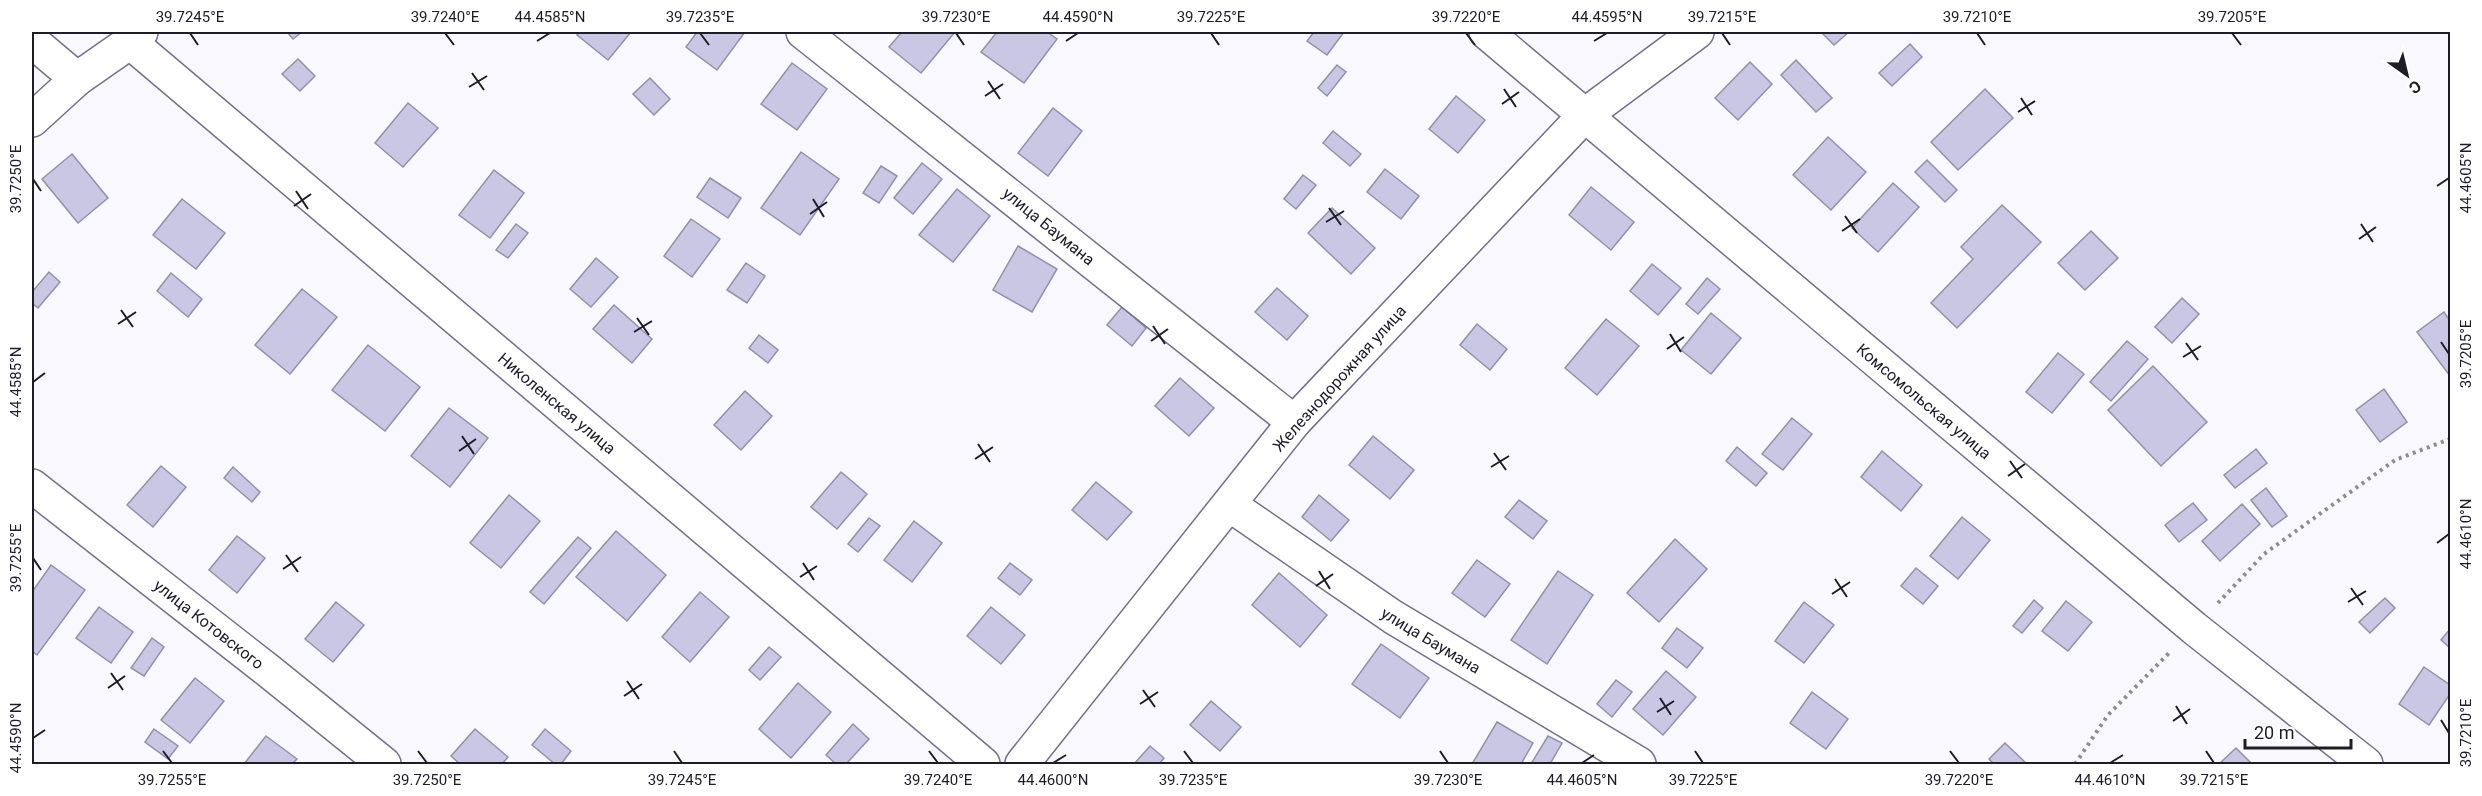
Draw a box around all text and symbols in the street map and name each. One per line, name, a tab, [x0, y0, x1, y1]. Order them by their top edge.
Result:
text: 39.7245°E	[156, 8, 225, 26]
text: 39.7240°E	[411, 8, 480, 26]
text: 44.4585°N	[515, 8, 585, 26]
text: 39.7235°E	[666, 8, 735, 26]
text: 39.7230°E	[922, 8, 991, 26]
text: 44.4590°N	[1043, 8, 1113, 26]
text: 39.7225°E	[1177, 8, 1246, 26]
text: 39.7220°E	[1432, 8, 1501, 26]
text: 44.4595°N	[1572, 8, 1642, 26]
text: 39.7215°E	[1688, 8, 1757, 26]
text: 39.7210°E	[1943, 8, 2012, 26]
text: 39.7205°E	[2198, 8, 2267, 26]
north arrow	[2377, 45, 2437, 105]
text: С	[2405, 76, 2425, 98]
text: 44.4605°N	[2457, 143, 2475, 213]
text: 39.7250°E	[7, 144, 25, 213]
street label: улица Баумана	[999, 184, 1098, 269]
street label: Железнодорожная улица	[1269, 301, 1410, 455]
text: 39.7205°E	[2457, 319, 2475, 388]
street label: Комсомольская улица	[1853, 340, 1995, 463]
text: 44.4585°N	[7, 347, 25, 417]
street label: Николенская улица	[494, 349, 619, 458]
text: 44.4610°N	[2457, 499, 2475, 569]
text: 39.7255°E	[7, 523, 25, 592]
street label: улица Котовского	[150, 576, 267, 673]
street label: улица Баумана	[1378, 603, 1484, 678]
text: 39.7210°E	[2457, 698, 2475, 767]
text: 44.4590°N	[7, 703, 25, 773]
scale bar	[2245, 712, 2352, 750]
text: 20 m	[2254, 722, 2294, 743]
text: 39.7255°E	[138, 771, 207, 789]
text: 39.7250°E	[393, 771, 462, 789]
text: 39.7245°E	[648, 771, 717, 789]
text: 39.7240°E	[904, 771, 973, 789]
text: 44.4600°N	[1018, 771, 1088, 789]
text: 39.7235°E	[1159, 771, 1228, 789]
text: 39.7230°E	[1414, 771, 1483, 789]
text: 44.4605°N	[1547, 771, 1617, 789]
text: 39.7225°E	[1669, 771, 1738, 789]
text: 39.7220°E	[1925, 771, 1994, 789]
text: 44.4610°N	[2075, 771, 2145, 789]
text: 39.7215°E	[2180, 771, 2249, 789]

